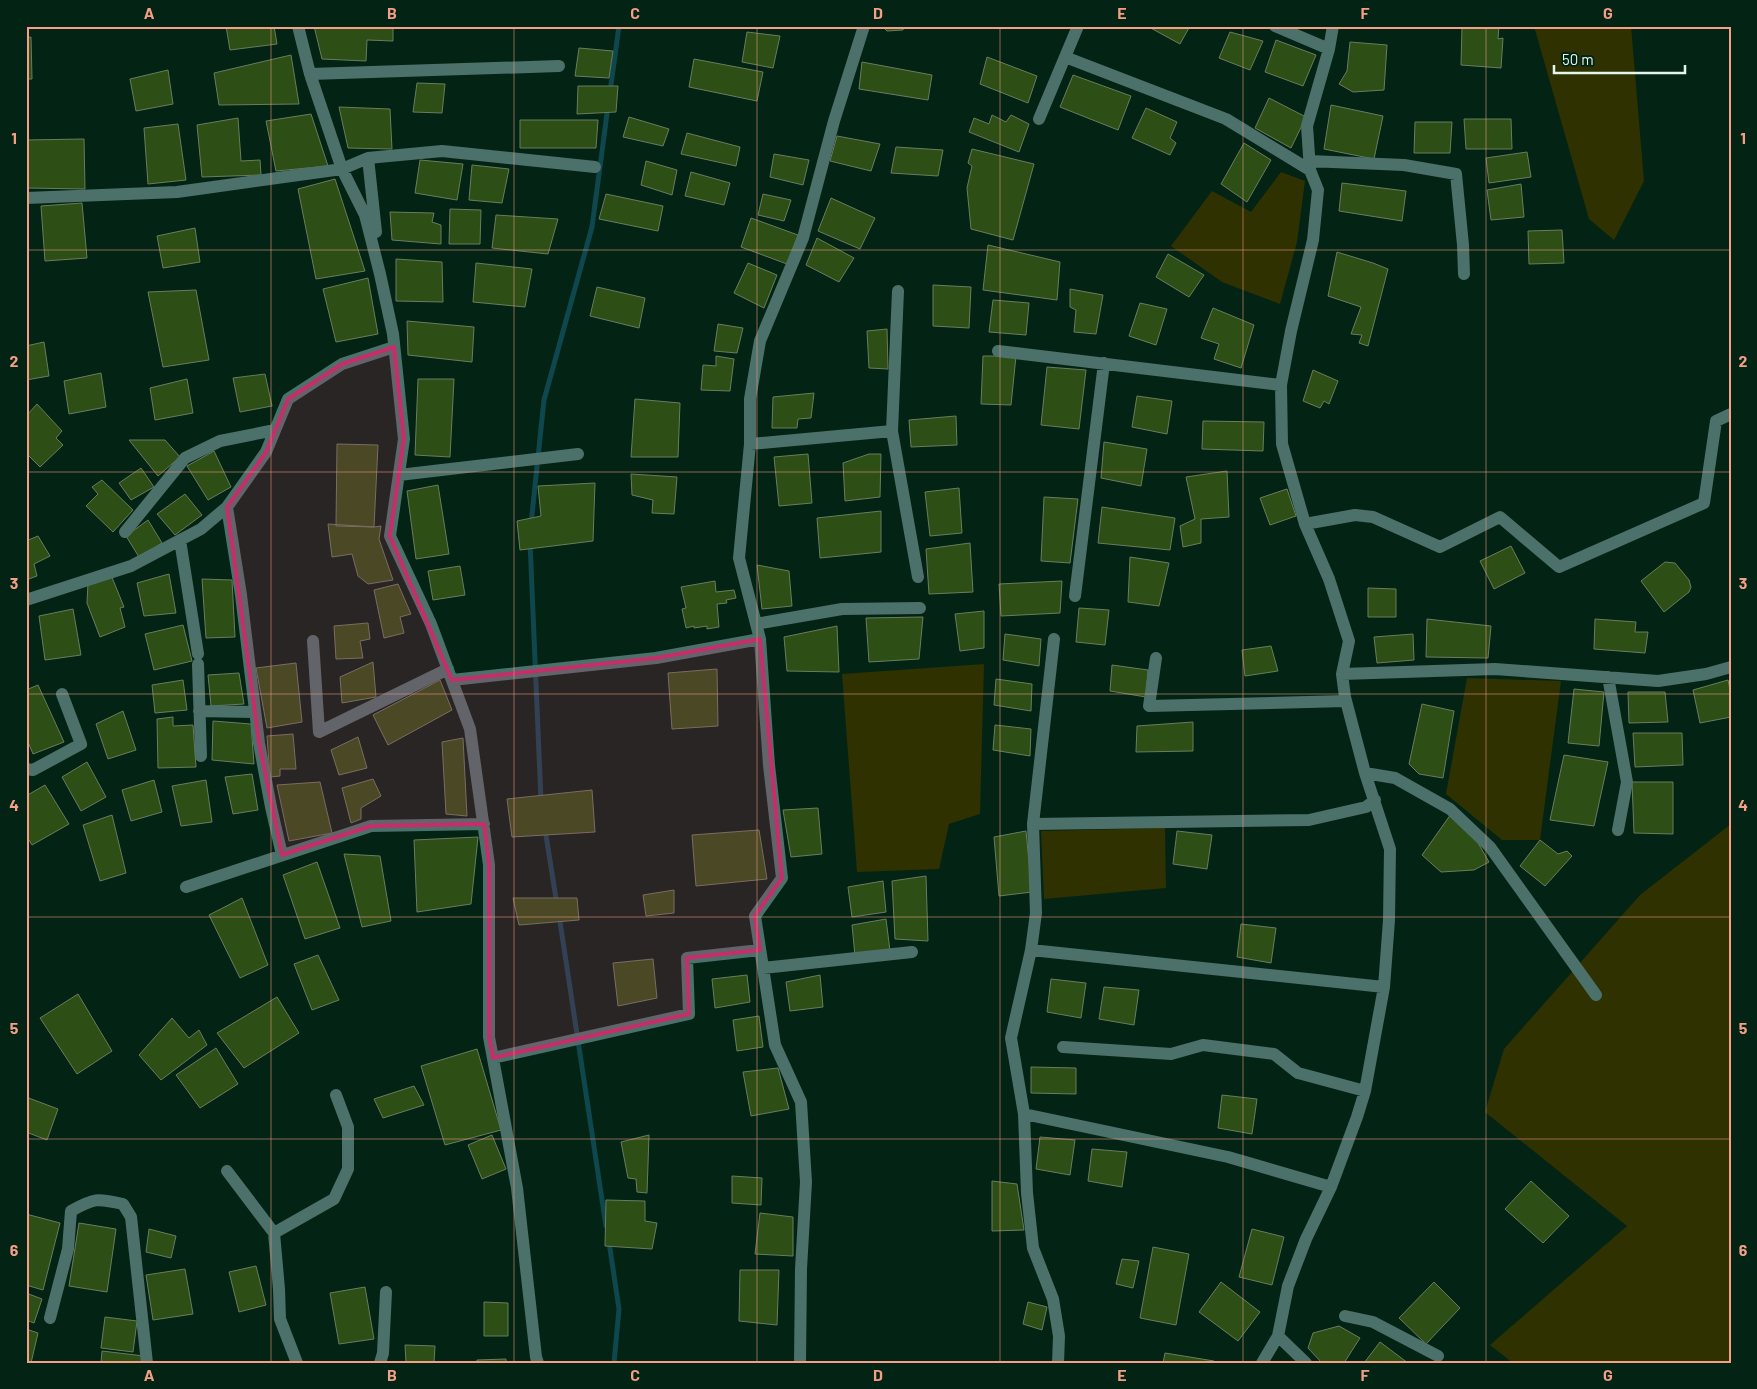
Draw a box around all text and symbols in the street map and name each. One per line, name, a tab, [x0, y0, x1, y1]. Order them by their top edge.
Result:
text: A	[144, 3, 155, 22]
text: B	[387, 3, 397, 22]
text: C	[630, 3, 640, 22]
text: D	[873, 3, 883, 22]
text: E	[1117, 3, 1127, 22]
text: F	[1361, 3, 1370, 22]
text: G	[1603, 3, 1613, 22]
scale bar	[1554, 42, 1686, 74]
text: 50 m	[1562, 50, 1594, 68]
text: 1	[11, 128, 17, 147]
text: 1	[1740, 128, 1746, 147]
text: 2	[10, 351, 19, 370]
text: 2	[1739, 351, 1748, 370]
text: 3	[10, 573, 18, 592]
text: 3	[1739, 573, 1747, 592]
text: 4	[9, 795, 19, 814]
text: 4	[1738, 795, 1748, 814]
text: 5	[10, 1018, 19, 1037]
text: 5	[1739, 1018, 1748, 1037]
text: 6	[10, 1240, 19, 1259]
text: 6	[1739, 1240, 1748, 1259]
text: A	[144, 1365, 155, 1384]
text: B	[387, 1365, 397, 1384]
text: C	[630, 1365, 640, 1384]
text: D	[873, 1365, 883, 1384]
text: E	[1117, 1365, 1127, 1384]
text: F	[1361, 1365, 1370, 1384]
text: G	[1603, 1365, 1613, 1384]

